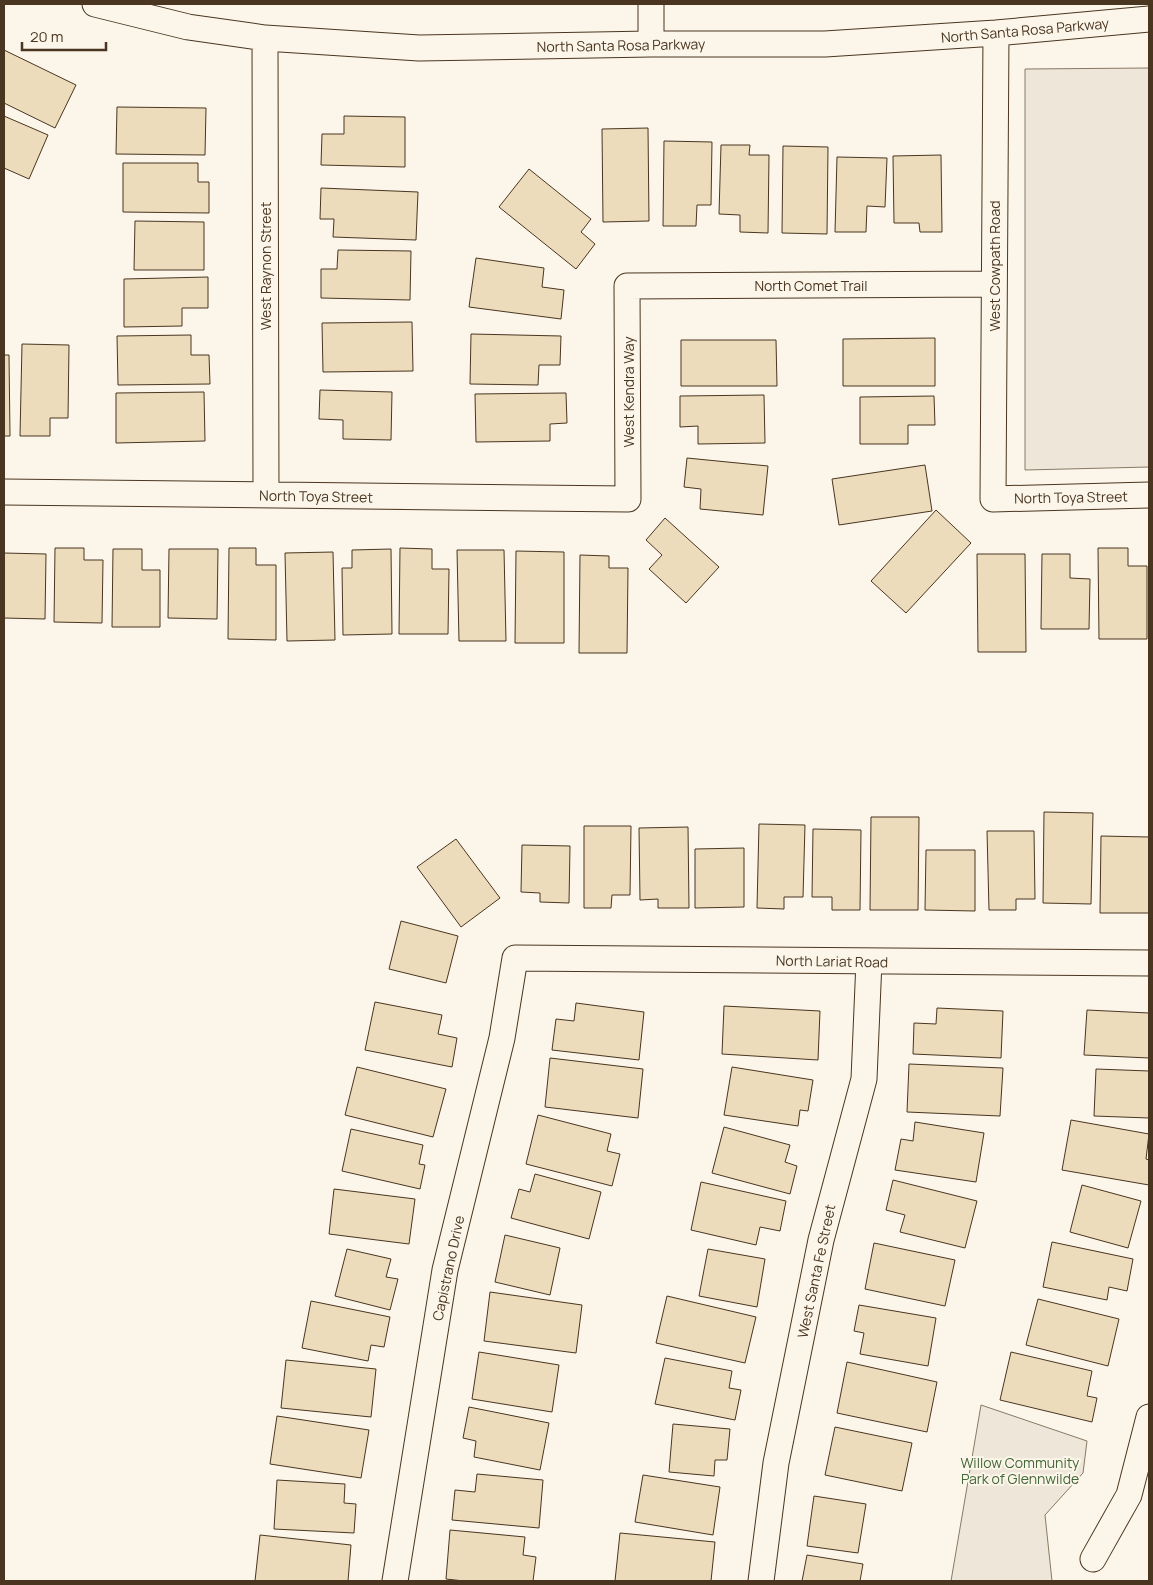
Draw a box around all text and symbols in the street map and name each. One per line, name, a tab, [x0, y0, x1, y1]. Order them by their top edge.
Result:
street label: North Santa Rosa Parkway	[940, 13, 1110, 47]
scale bar	[22, 20, 106, 52]
text: 20 m	[30, 26, 63, 47]
street label: North Santa Rosa Parkway	[537, 34, 706, 56]
street label: West Raynon Street	[256, 201, 275, 330]
street label: West Cowpath Road	[985, 201, 1004, 331]
street label: North Comet Trail	[754, 276, 868, 295]
street label: West Kendra Way	[619, 336, 638, 448]
street label: North Toya Street	[259, 486, 373, 506]
street label: North Toya Street	[1014, 487, 1128, 507]
street label: North Lariat Road	[776, 951, 888, 971]
street label: West Santa Fe Street	[793, 1202, 840, 1340]
street label: Capistrano Drive	[428, 1214, 468, 1322]
park label: Willow Community Park of Glennwilde	[961, 1453, 1080, 1488]

